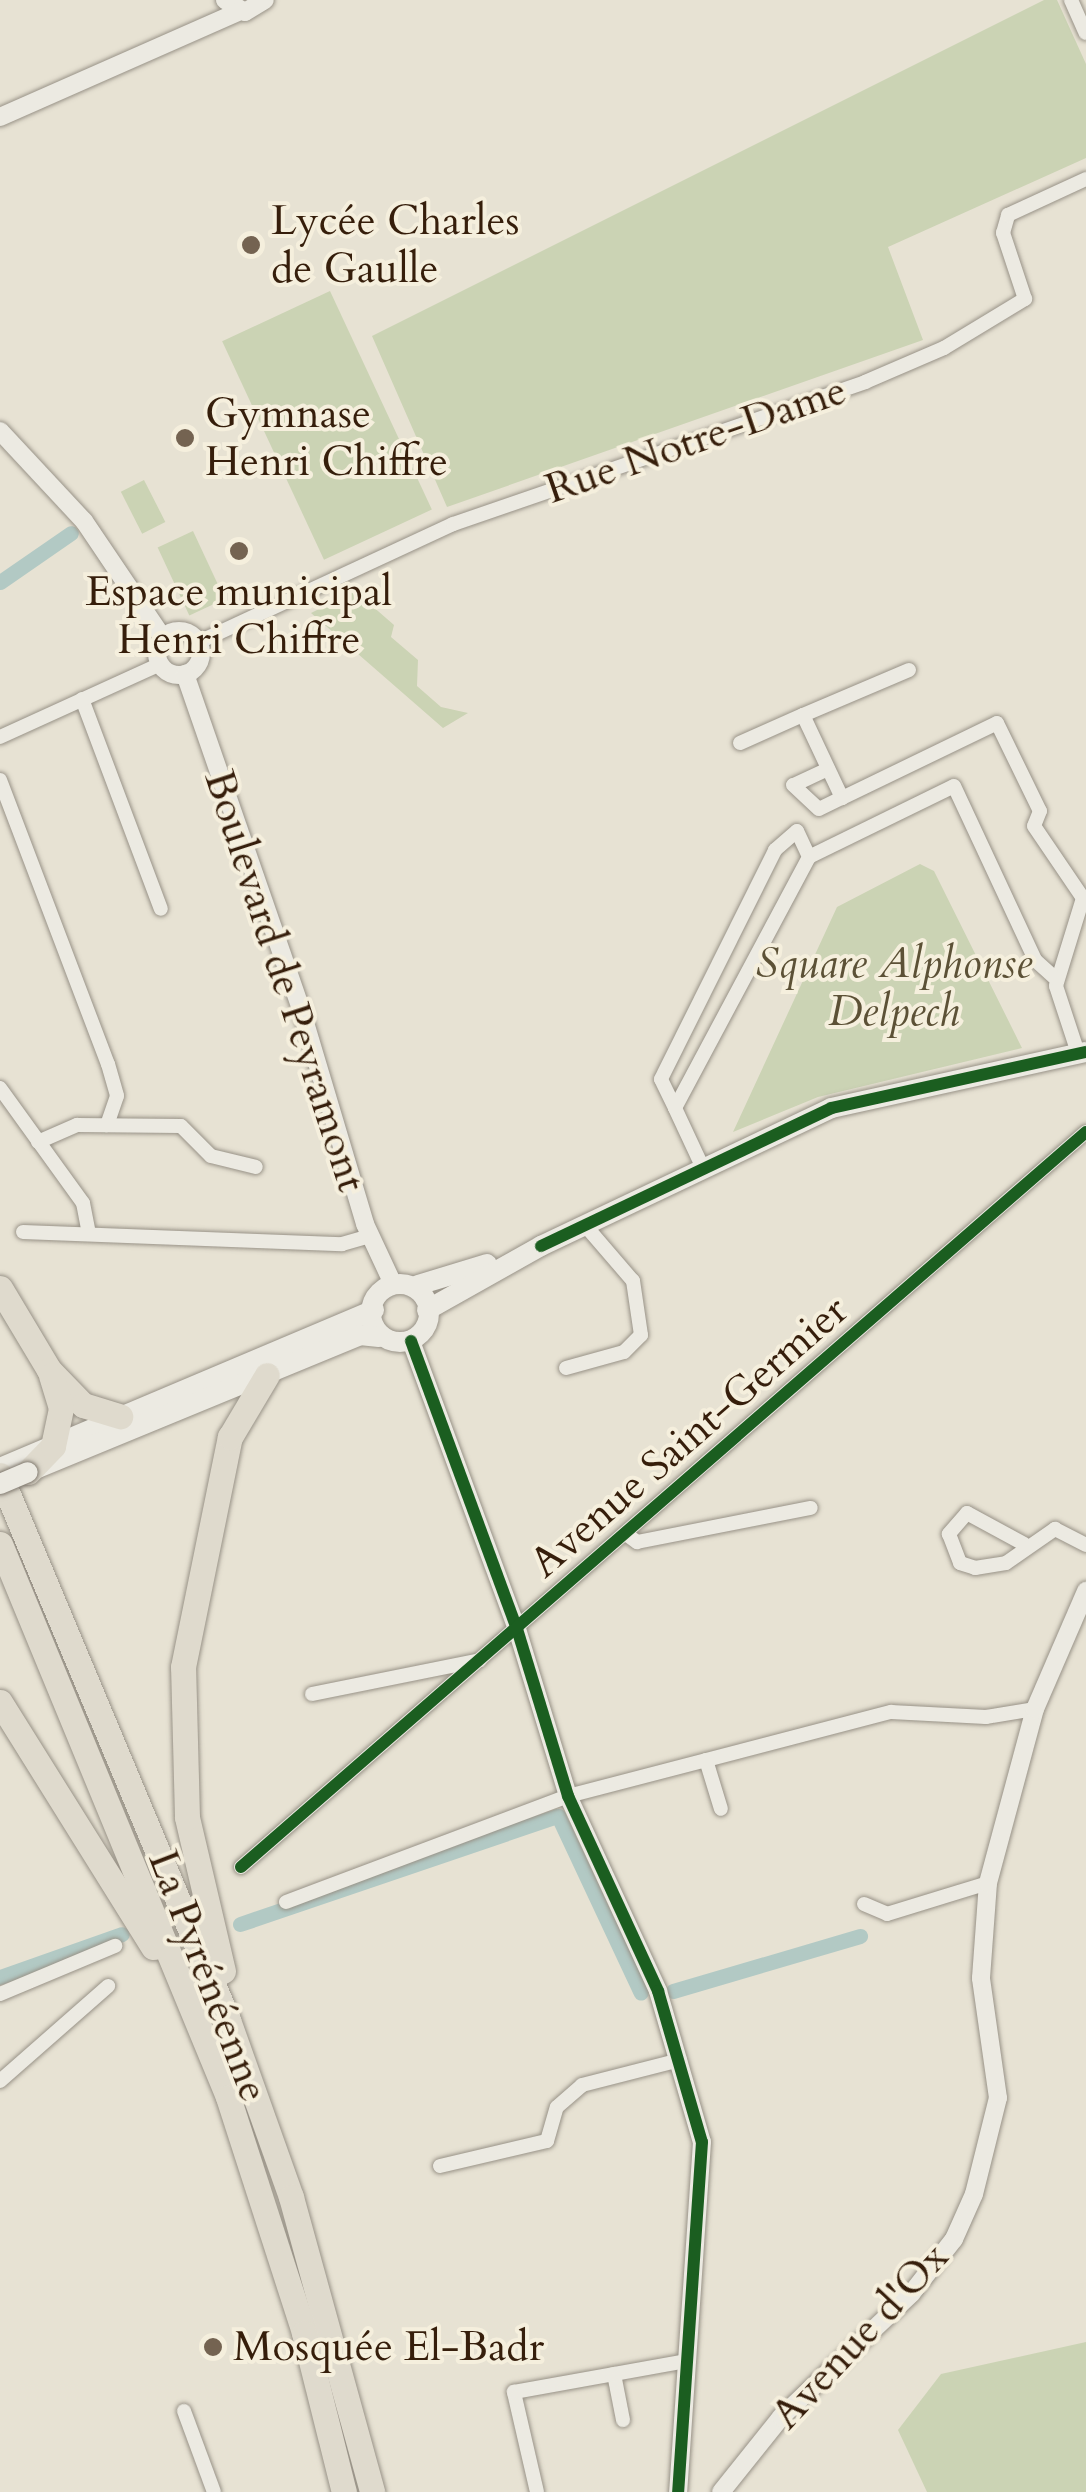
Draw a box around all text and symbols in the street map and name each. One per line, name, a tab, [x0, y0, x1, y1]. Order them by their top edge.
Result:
place label: Lycée Charles de Gaulle	[271, 196, 520, 294]
marker: Lycée Charles de Gaulle	[240, 234, 262, 256]
street label: Rue Notre-Dame	[539, 365, 853, 515]
place label: Gymnase Henri Chiffre	[205, 389, 448, 488]
marker: Gymnase Henri Chiffre	[174, 427, 196, 449]
marker: Espace municipal Henri Chiffre	[228, 540, 250, 562]
place label: Espace municipal Henri Chiffre	[86, 567, 392, 666]
street label: Boulevard de Peyramont	[193, 764, 377, 1198]
park label: Square Alphonse Delpech	[756, 939, 1032, 1038]
street label: Avenue Saint-Germier	[520, 1286, 858, 1588]
street label: La Pyrénéenne	[137, 1843, 279, 2109]
street label: Avenue d'Ox	[761, 2232, 959, 2440]
place label: Mosquée El-Badr	[233, 2322, 544, 2372]
marker: Mosquée El-Badr	[202, 2336, 224, 2358]

